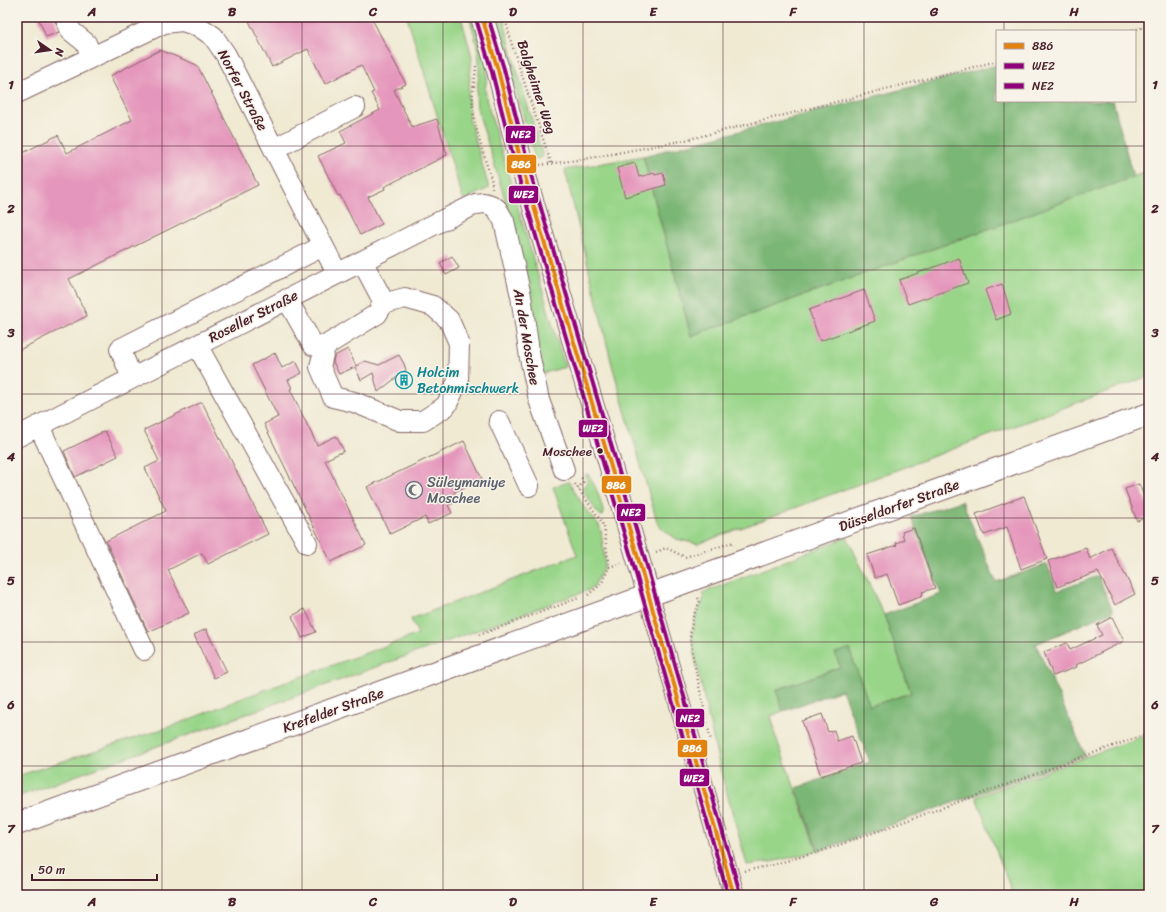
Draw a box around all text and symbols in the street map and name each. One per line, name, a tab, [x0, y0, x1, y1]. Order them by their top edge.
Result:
text: A	[87, 0, 96, 23]
text: B	[228, 0, 237, 23]
text: C	[368, 0, 378, 23]
text: D	[509, 0, 517, 23]
text: E	[649, 0, 658, 23]
text: F	[788, 0, 797, 23]
text: G	[929, 0, 939, 23]
text: H	[1068, 0, 1079, 23]
north arrow	[30, 30, 70, 70]
legend	[996, 30, 1136, 102]
text: 886	[1032, 35, 1053, 57]
street label: Balgheimer Weg	[510, 37, 564, 137]
text: N	[49, 45, 70, 58]
street label: Norfer Straße	[210, 45, 275, 136]
text: WE2	[1032, 55, 1055, 77]
text: 1	[8, 73, 14, 96]
text: 1	[1152, 73, 1158, 96]
text: NE2	[1032, 75, 1054, 97]
line badge: NE2	[505, 125, 536, 144]
text: NE2	[510, 125, 532, 144]
line badge: 886	[506, 154, 537, 174]
text: 886	[510, 155, 531, 174]
line badge: WE2	[508, 185, 539, 204]
text: WE2	[514, 185, 535, 204]
text: 2	[6, 197, 15, 220]
text: 2	[1150, 197, 1159, 220]
street label: Roseller Straße	[204, 283, 303, 350]
street label: An der Moschee	[506, 286, 547, 387]
text: 3	[6, 321, 15, 344]
text: 3	[1150, 321, 1159, 344]
place label: Holcim Betonmischwerk	[417, 360, 519, 401]
building icon: Holcim Betonmischwerk	[394, 370, 414, 390]
line badge: WE2	[578, 419, 608, 438]
text: WE2	[583, 419, 604, 438]
place label: Moschee	[543, 440, 592, 463]
text: 4	[6, 445, 16, 468]
text: 4	[1150, 445, 1160, 468]
marker: Moschee	[595, 446, 605, 456]
place label: Süleymaniye Moschee	[427, 470, 505, 511]
street label: Düsseldorfer Straße	[835, 472, 963, 539]
line badge: 886	[601, 475, 632, 494]
text: 886	[605, 476, 626, 495]
mosque icon: Süleymaniye Moschee	[404, 480, 424, 500]
line badge: NE2	[616, 503, 646, 522]
text: NE2	[620, 503, 642, 522]
text: 5	[7, 569, 15, 592]
text: 5	[1151, 569, 1159, 592]
street label: Krefelder Straße	[279, 681, 387, 740]
text: 6	[6, 693, 15, 716]
text: 6	[1150, 693, 1159, 716]
line badge: NE2	[675, 708, 705, 728]
text: NE2	[679, 709, 701, 728]
line badge: 886	[677, 739, 708, 758]
text: 886	[681, 739, 702, 758]
line badge: WE2	[679, 768, 710, 787]
text: WE2	[684, 769, 705, 788]
text: 7	[7, 817, 16, 840]
text: 7	[1151, 817, 1160, 840]
scale bar	[32, 856, 157, 882]
text: 50 m	[38, 859, 65, 881]
text: A	[87, 890, 96, 912]
text: B	[228, 890, 237, 912]
text: C	[368, 890, 378, 912]
text: D	[509, 890, 517, 912]
text: E	[649, 890, 658, 912]
text: F	[788, 890, 797, 912]
text: G	[929, 890, 939, 912]
text: H	[1068, 890, 1079, 912]

